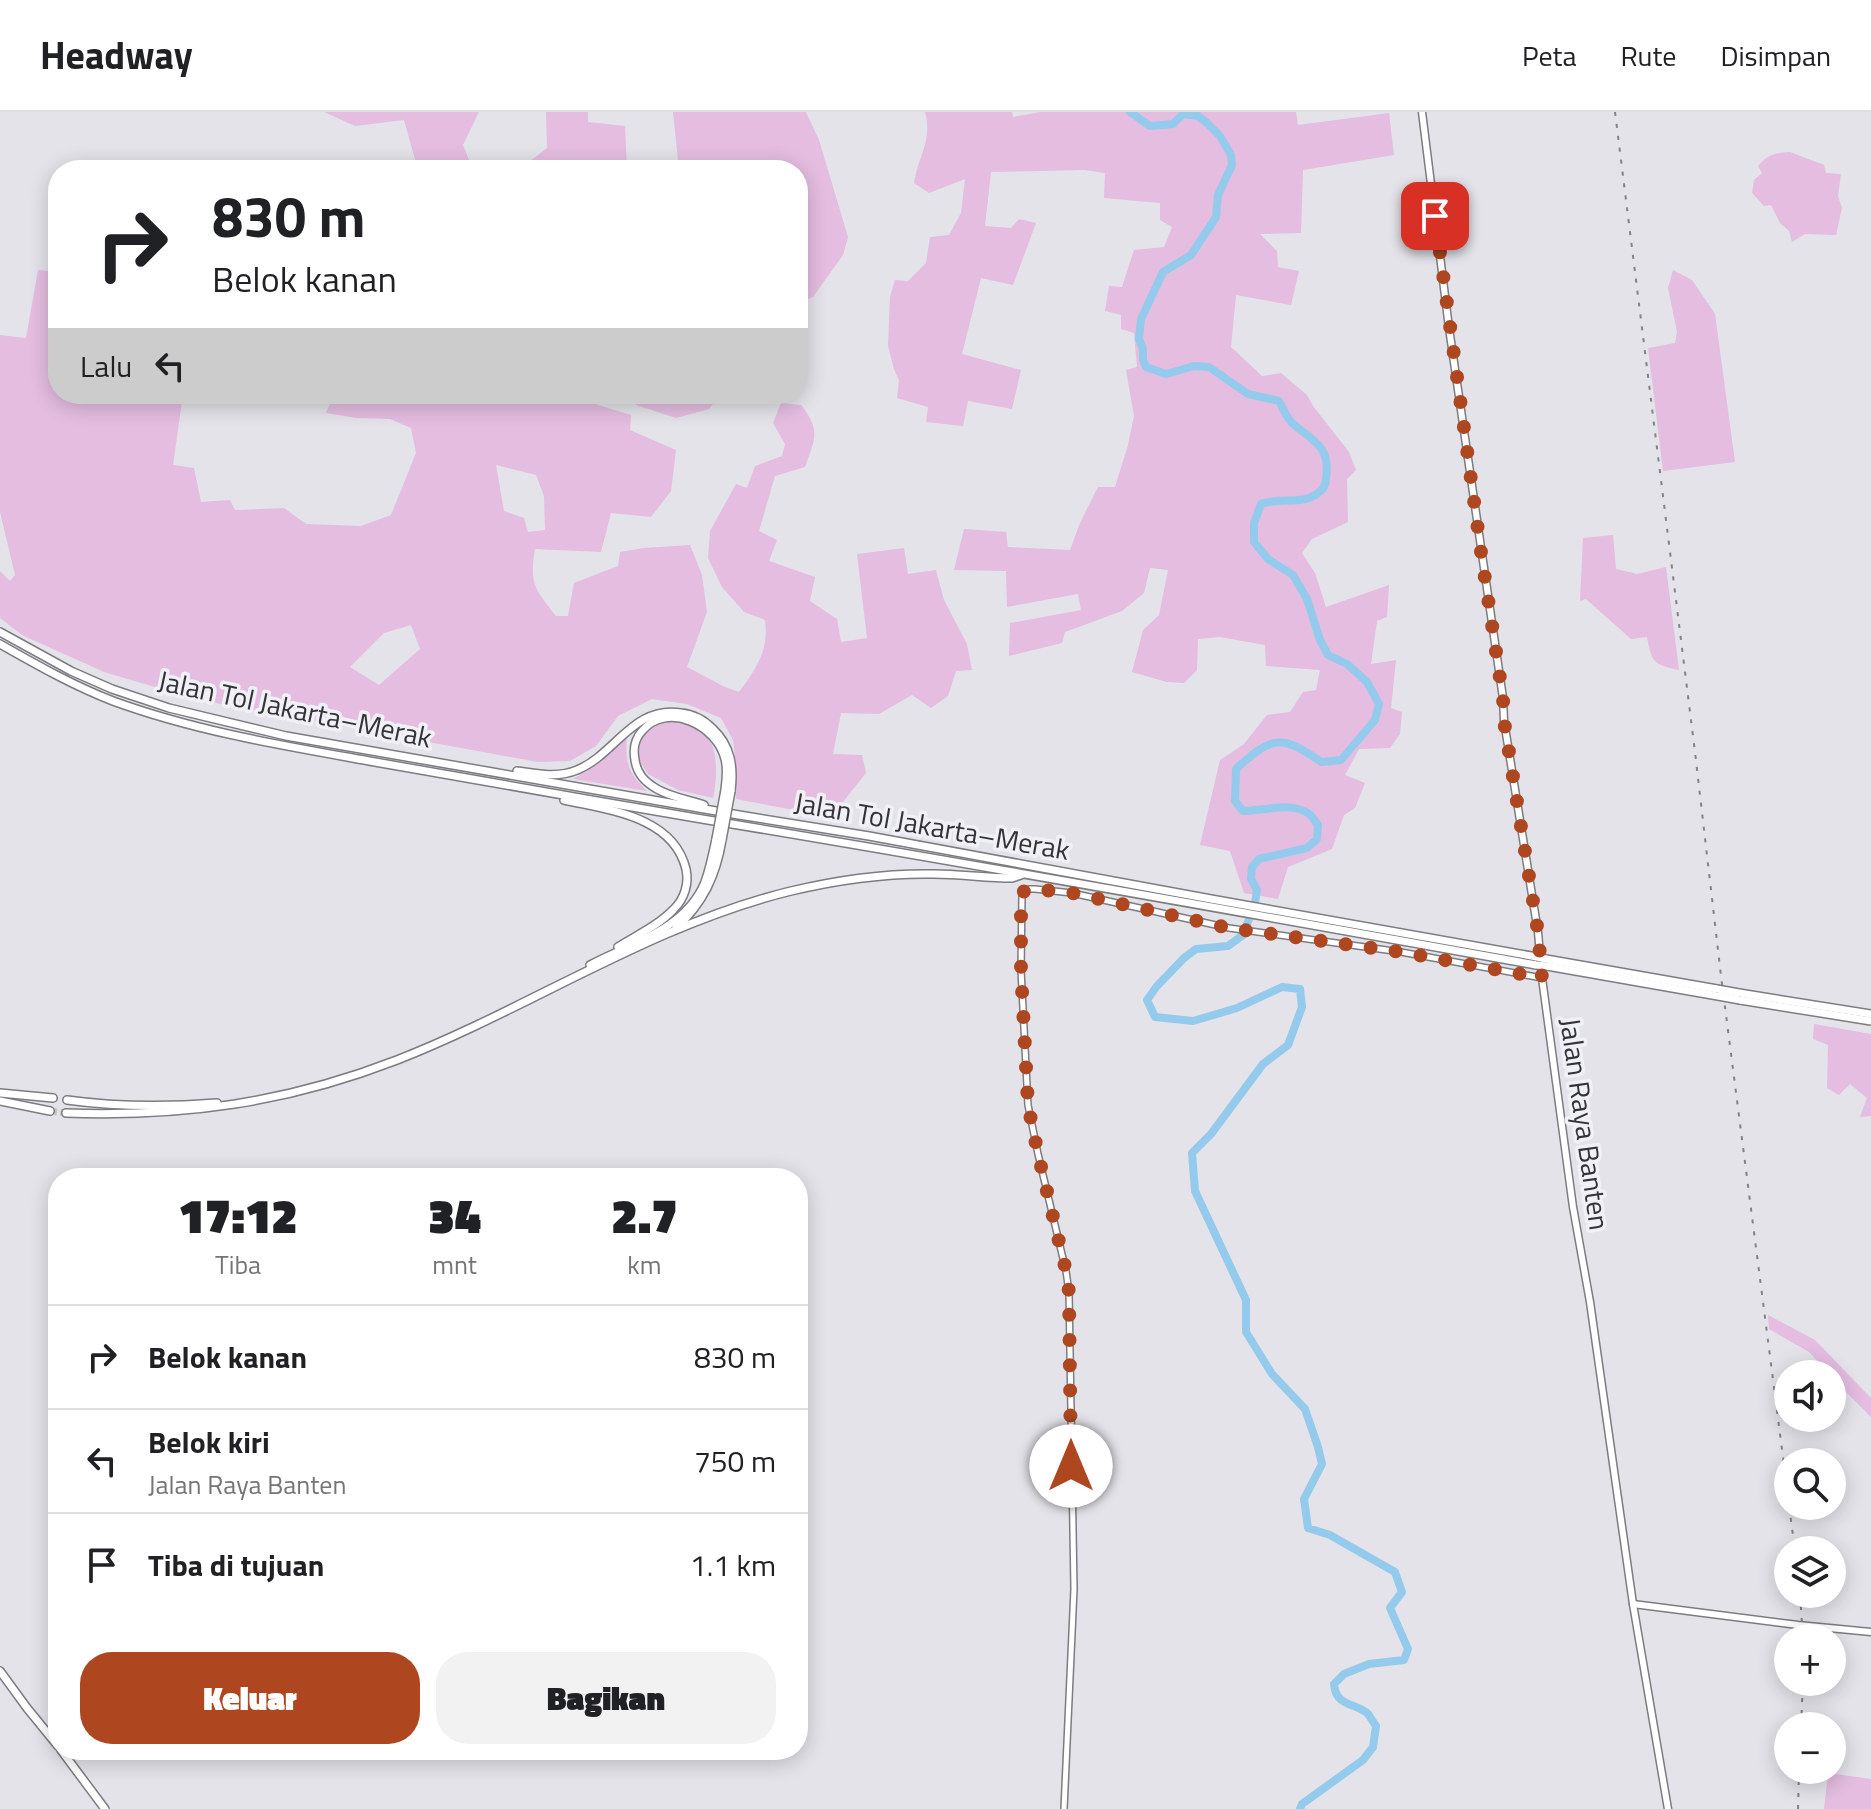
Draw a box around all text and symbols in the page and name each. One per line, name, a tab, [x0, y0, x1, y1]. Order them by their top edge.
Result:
text: Headway	[40, 26, 193, 84]
text: Peta	[1522, 34, 1576, 77]
text: Rute	[1620, 34, 1676, 77]
text: Disimpan	[1720, 34, 1831, 77]
text: 830 m	[212, 174, 365, 259]
pin	[1401, 182, 1469, 250]
icon: right	[80, 192, 184, 296]
icon: arrive	[1413, 194, 1457, 238]
text: Belok kanan	[212, 251, 397, 306]
text: Lalu	[80, 343, 132, 389]
icon: left	[148, 344, 192, 388]
street label: Jalan Tol Jakarta–Merak	[154, 659, 436, 759]
street label: Jalan Tol Jakarta–Merak	[791, 780, 1073, 871]
street label: Jalan Raya Banten	[1549, 1015, 1622, 1233]
text: 17:12	[178, 1179, 298, 1252]
text: 34	[428, 1179, 481, 1252]
text: 2.7	[611, 1179, 678, 1252]
text: Tiba	[215, 1245, 261, 1284]
text: mnt	[432, 1245, 477, 1284]
text: km	[627, 1245, 662, 1284]
text: Belok kanan	[148, 1334, 307, 1380]
text: 830 m	[694, 1334, 776, 1380]
icon: right	[80, 1335, 124, 1379]
map controls	[1774, 1360, 1846, 1784]
button: sound	[1774, 1360, 1846, 1432]
text: Belok kiri	[148, 1419, 270, 1465]
position arrow	[1029, 1424, 1113, 1508]
text: 750 m	[694, 1438, 776, 1484]
icon: left	[80, 1439, 124, 1483]
button: search	[1774, 1448, 1846, 1520]
text: Jalan Raya Banten	[148, 1465, 346, 1504]
button: layers	[1774, 1536, 1846, 1608]
text: Tiba di tujuan	[148, 1542, 324, 1588]
text: 1.1 km	[690, 1542, 776, 1588]
icon: arrive	[80, 1543, 124, 1587]
button: +	[1774, 1624, 1846, 1696]
button: Keluar	[80, 1652, 420, 1744]
button: Bagikan	[436, 1652, 776, 1744]
button: −	[1774, 1712, 1846, 1784]

